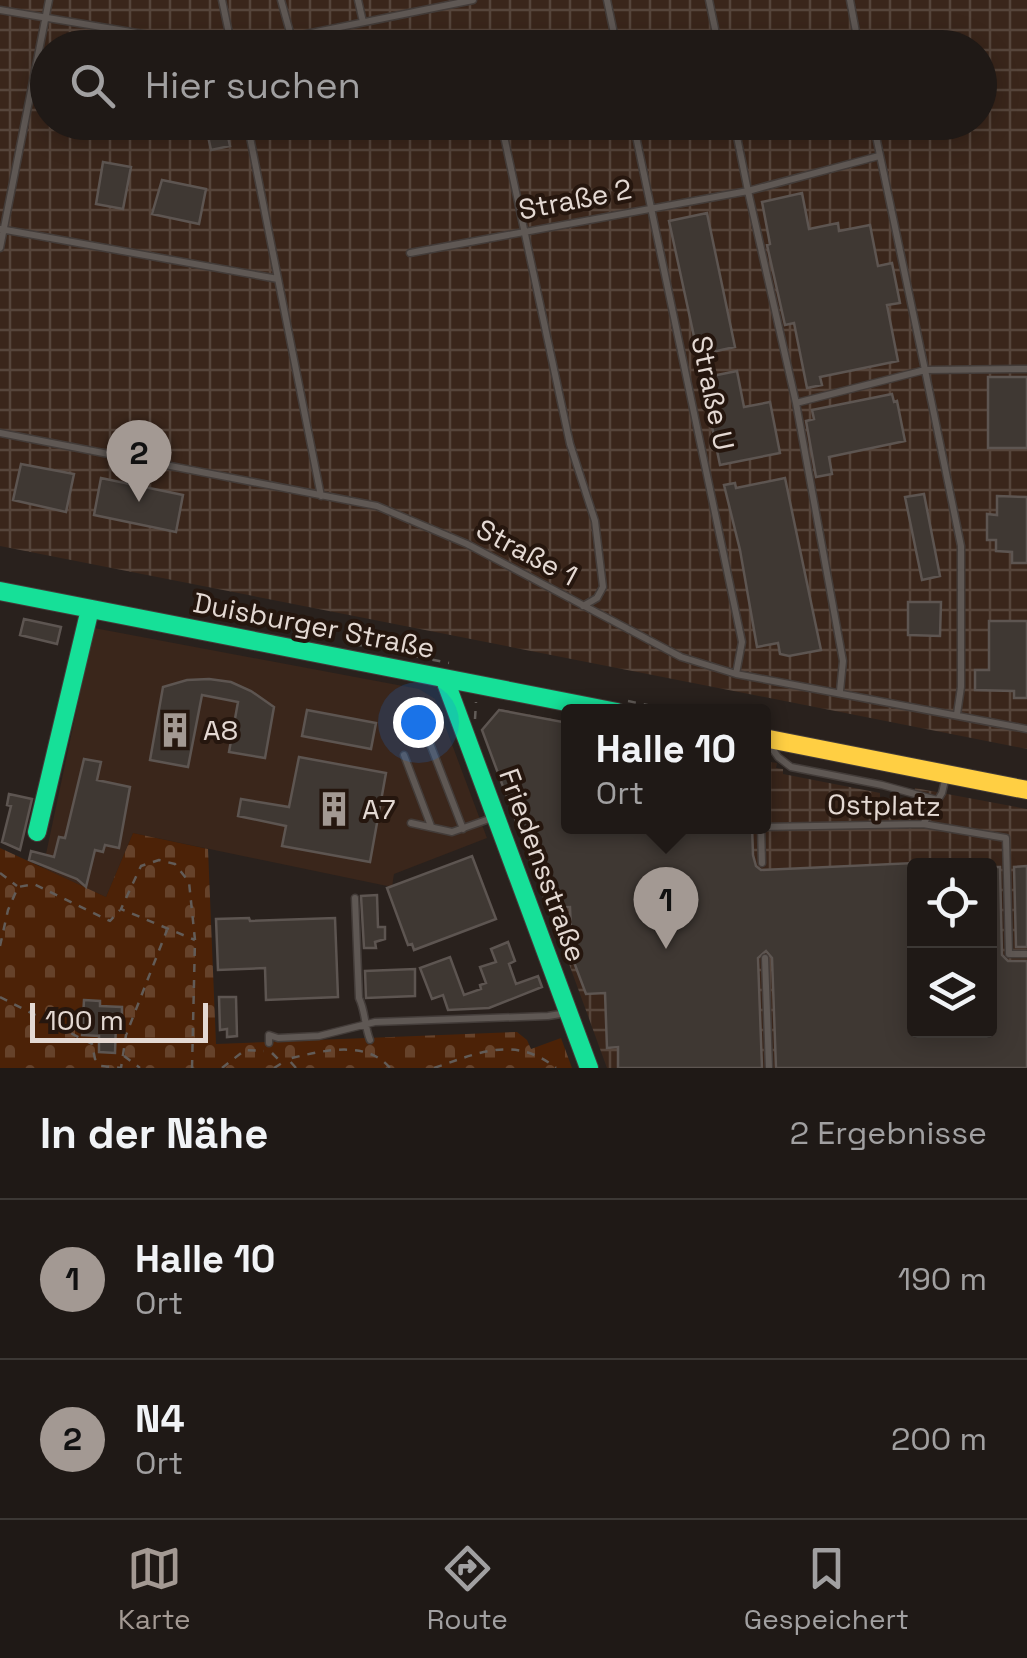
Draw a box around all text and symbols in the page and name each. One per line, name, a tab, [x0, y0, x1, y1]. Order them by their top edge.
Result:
search box	[30, 30, 997, 140]
icon: search	[65, 58, 120, 113]
text: Hier suchen	[145, 61, 361, 109]
street label: Straße 2	[515, 170, 635, 228]
street label: Straße U	[683, 332, 743, 454]
pin: 2	[106, 420, 172, 502]
street label: Straße 1	[470, 510, 584, 594]
street label: Duisburger Straße	[190, 584, 438, 666]
your location	[393, 697, 444, 748]
popup	[561, 704, 771, 834]
building icon: A8	[156, 711, 194, 749]
place label: A8	[203, 712, 238, 748]
text: Halle 10	[596, 725, 736, 773]
street label: Friedensstraße	[491, 763, 595, 967]
text: Ort	[596, 773, 644, 813]
street label: Ostplatz	[827, 786, 941, 824]
building icon: A7	[315, 790, 353, 828]
place label: A7	[362, 791, 395, 827]
map controls	[907, 858, 997, 1038]
button: locate	[907, 858, 997, 948]
pin: 1	[634, 866, 698, 949]
button: layers	[907, 948, 997, 1038]
scale bar	[30, 998, 208, 1042]
text: 100 m	[45, 1002, 124, 1038]
text: In der Nähe	[40, 1107, 268, 1160]
text: 2 Ergebnisse	[790, 1113, 987, 1153]
text: Halle 10	[135, 1235, 276, 1283]
text: 1	[65, 1259, 80, 1299]
text: 190 m	[898, 1259, 987, 1299]
text: Ort	[135, 1283, 183, 1323]
text: N4	[135, 1395, 185, 1443]
text: 2	[63, 1419, 82, 1459]
text: 200 m	[891, 1419, 987, 1459]
text: Ort	[135, 1443, 183, 1483]
tab: Karte	[118, 1541, 191, 1637]
tab: Route	[427, 1541, 508, 1637]
tab: Gespeichert	[744, 1541, 909, 1637]

